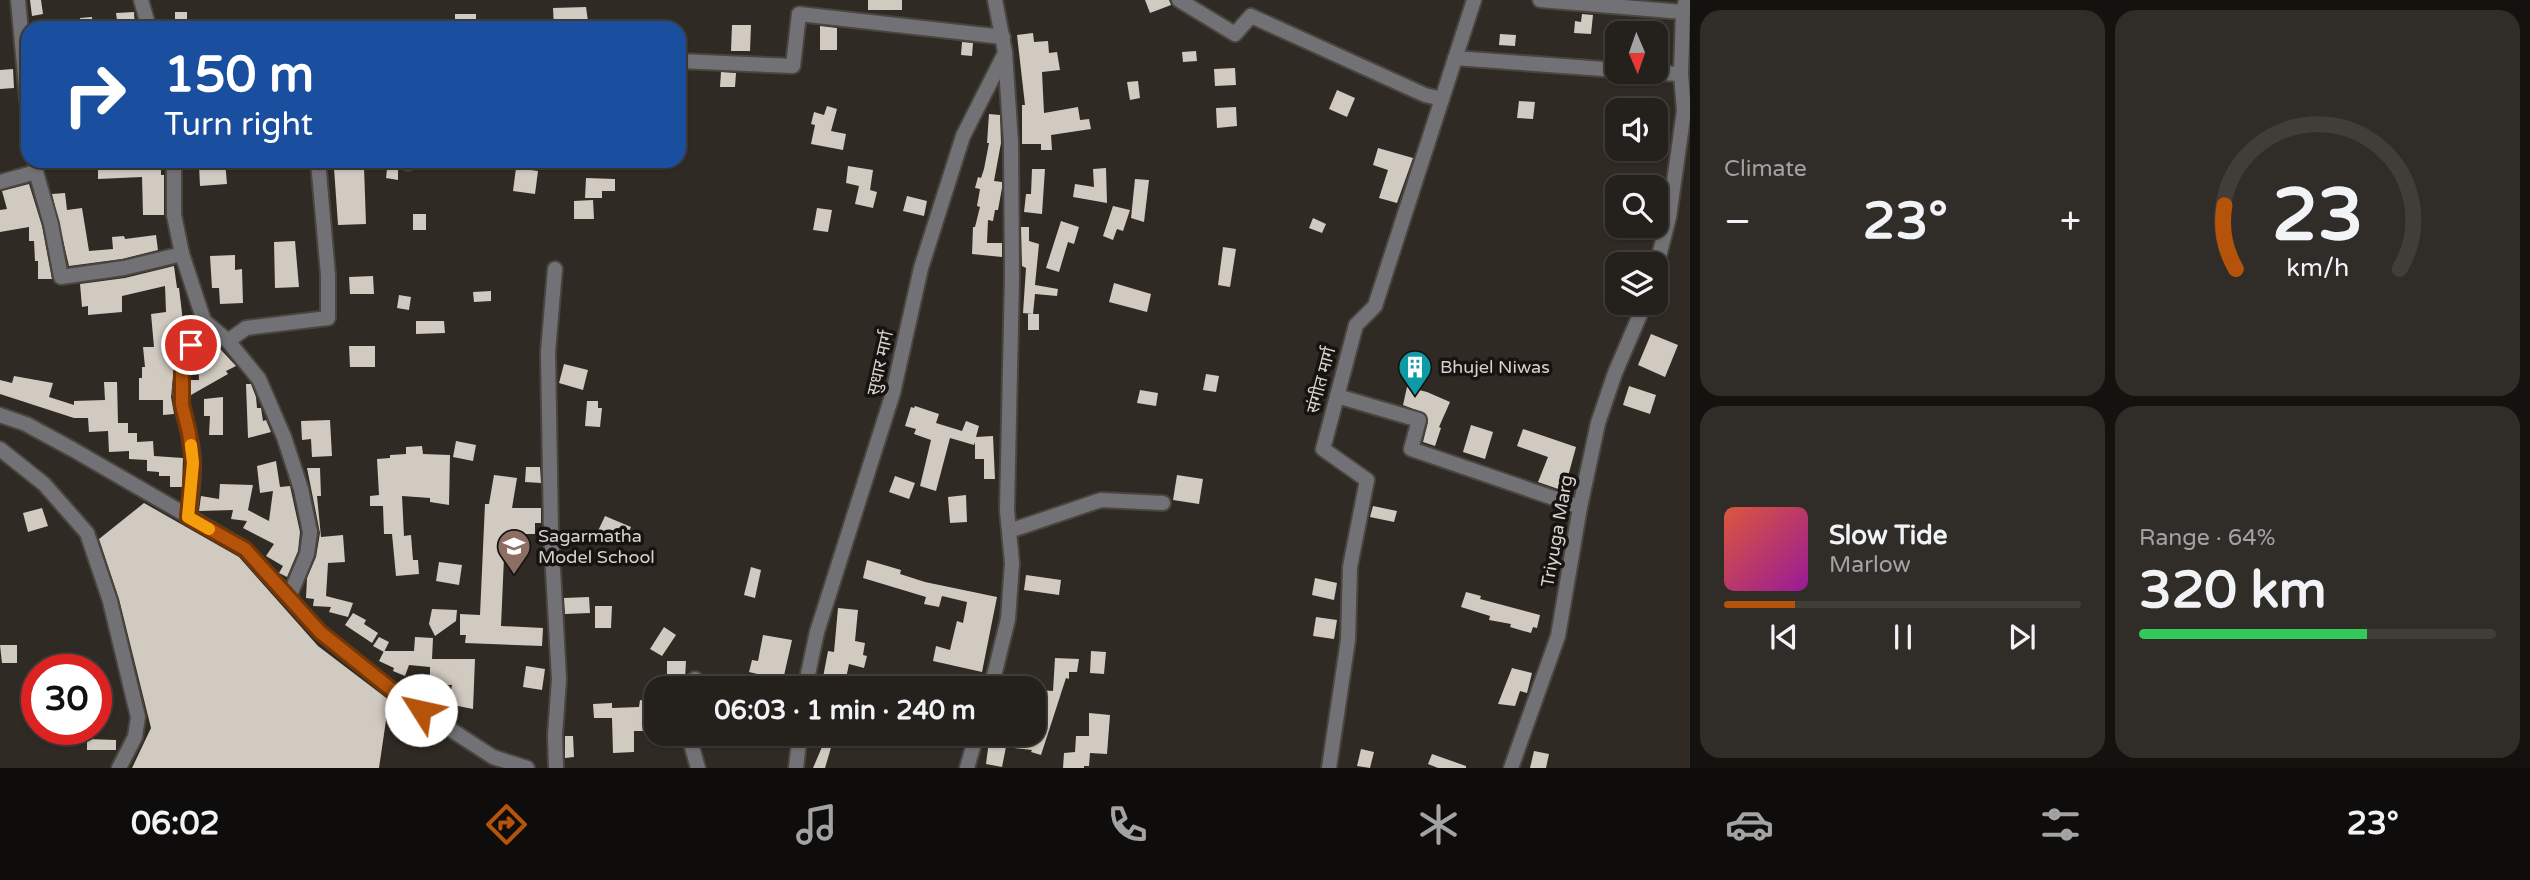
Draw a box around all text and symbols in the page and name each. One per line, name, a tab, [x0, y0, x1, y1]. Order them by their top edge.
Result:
north arrow	[1605, 21, 1668, 84]
map controls	[1605, 21, 1668, 315]
text: 150 m	[164, 46, 314, 105]
icon: right	[49, 49, 140, 140]
button: sound	[1605, 98, 1668, 161]
text: Turn right	[164, 106, 313, 144]
text: Climate	[1724, 155, 1807, 183]
text: 23	[2272, 172, 2363, 260]
button: search	[1605, 175, 1668, 238]
text: 23°	[1863, 190, 1948, 253]
text: −	[1724, 199, 1751, 245]
text: +	[2060, 199, 2081, 245]
button: layers	[1605, 252, 1668, 315]
text: km/h	[2286, 253, 2349, 283]
pin	[161, 315, 221, 375]
icon: arrive	[172, 326, 210, 364]
street label: सुधार मार्ग	[862, 328, 899, 398]
street label: संगीत मार्ग	[1302, 344, 1341, 415]
building icon: Bhujel Niwas	[1396, 348, 1434, 397]
place label: Bhujel Niwas	[1440, 356, 1550, 378]
street label: Triyuga Marg	[1536, 473, 1578, 589]
text: Slow Tide	[1829, 520, 1947, 551]
text: Range · 64%	[2139, 524, 2275, 552]
place label: Sagarmatha Model School	[538, 525, 655, 568]
school or university icon: Sagarmatha Model School	[495, 527, 533, 576]
text: Marlow	[1829, 551, 1911, 579]
text: 320 km	[2139, 559, 2327, 622]
icon: previous	[1765, 618, 1803, 656]
icon: pause	[1884, 618, 1922, 656]
icon: next	[2003, 618, 2041, 656]
speed limit sign: 30	[21, 654, 112, 745]
position arrow	[384, 673, 458, 747]
text: 06:03 · 1 min · 240 m	[714, 695, 976, 726]
icon: directions	[482, 800, 531, 849]
icon: music	[792, 800, 841, 849]
icon: phone	[1103, 800, 1152, 849]
icon: climate	[1414, 800, 1463, 849]
icon: car	[1725, 800, 1774, 849]
icon: filters	[2036, 800, 2085, 849]
text: 06:02	[131, 805, 220, 843]
text: 23°	[2347, 805, 2399, 843]

